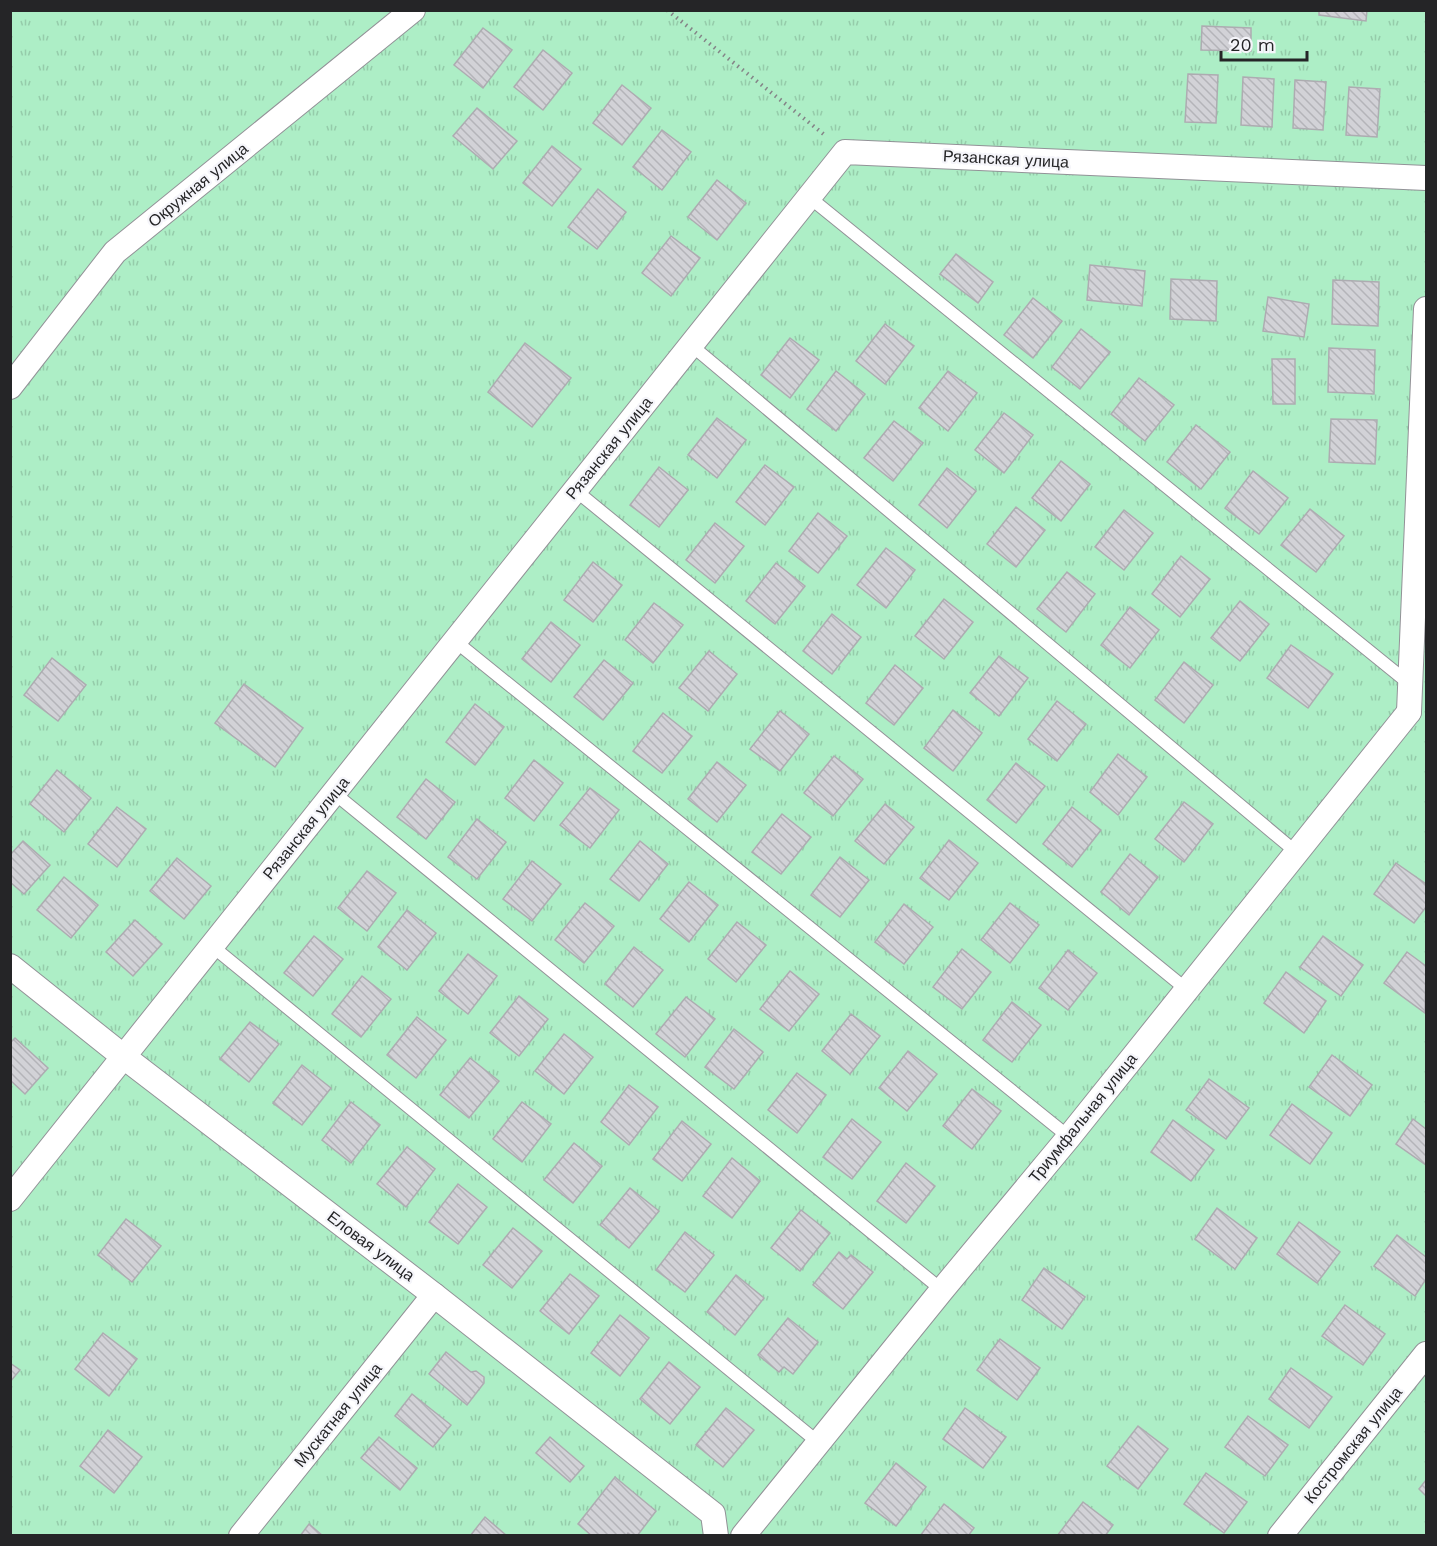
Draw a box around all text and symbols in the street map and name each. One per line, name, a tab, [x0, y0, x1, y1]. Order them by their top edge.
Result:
scale bar	[1221, 24, 1306, 62]
text: 20 m	[1230, 34, 1275, 55]
street label: Окружная улица	[144, 139, 252, 231]
street label: Рязанская улица	[942, 146, 1070, 172]
street label: Рязанская улица	[562, 393, 656, 503]
street label: Рязанская улица	[259, 773, 353, 883]
street label: Триумфальная улица	[1025, 1049, 1141, 1187]
street label: Еловая улица	[324, 1207, 418, 1285]
street label: Мускатная улица	[290, 1359, 386, 1471]
street label: Костромская улица	[1300, 1383, 1406, 1507]

